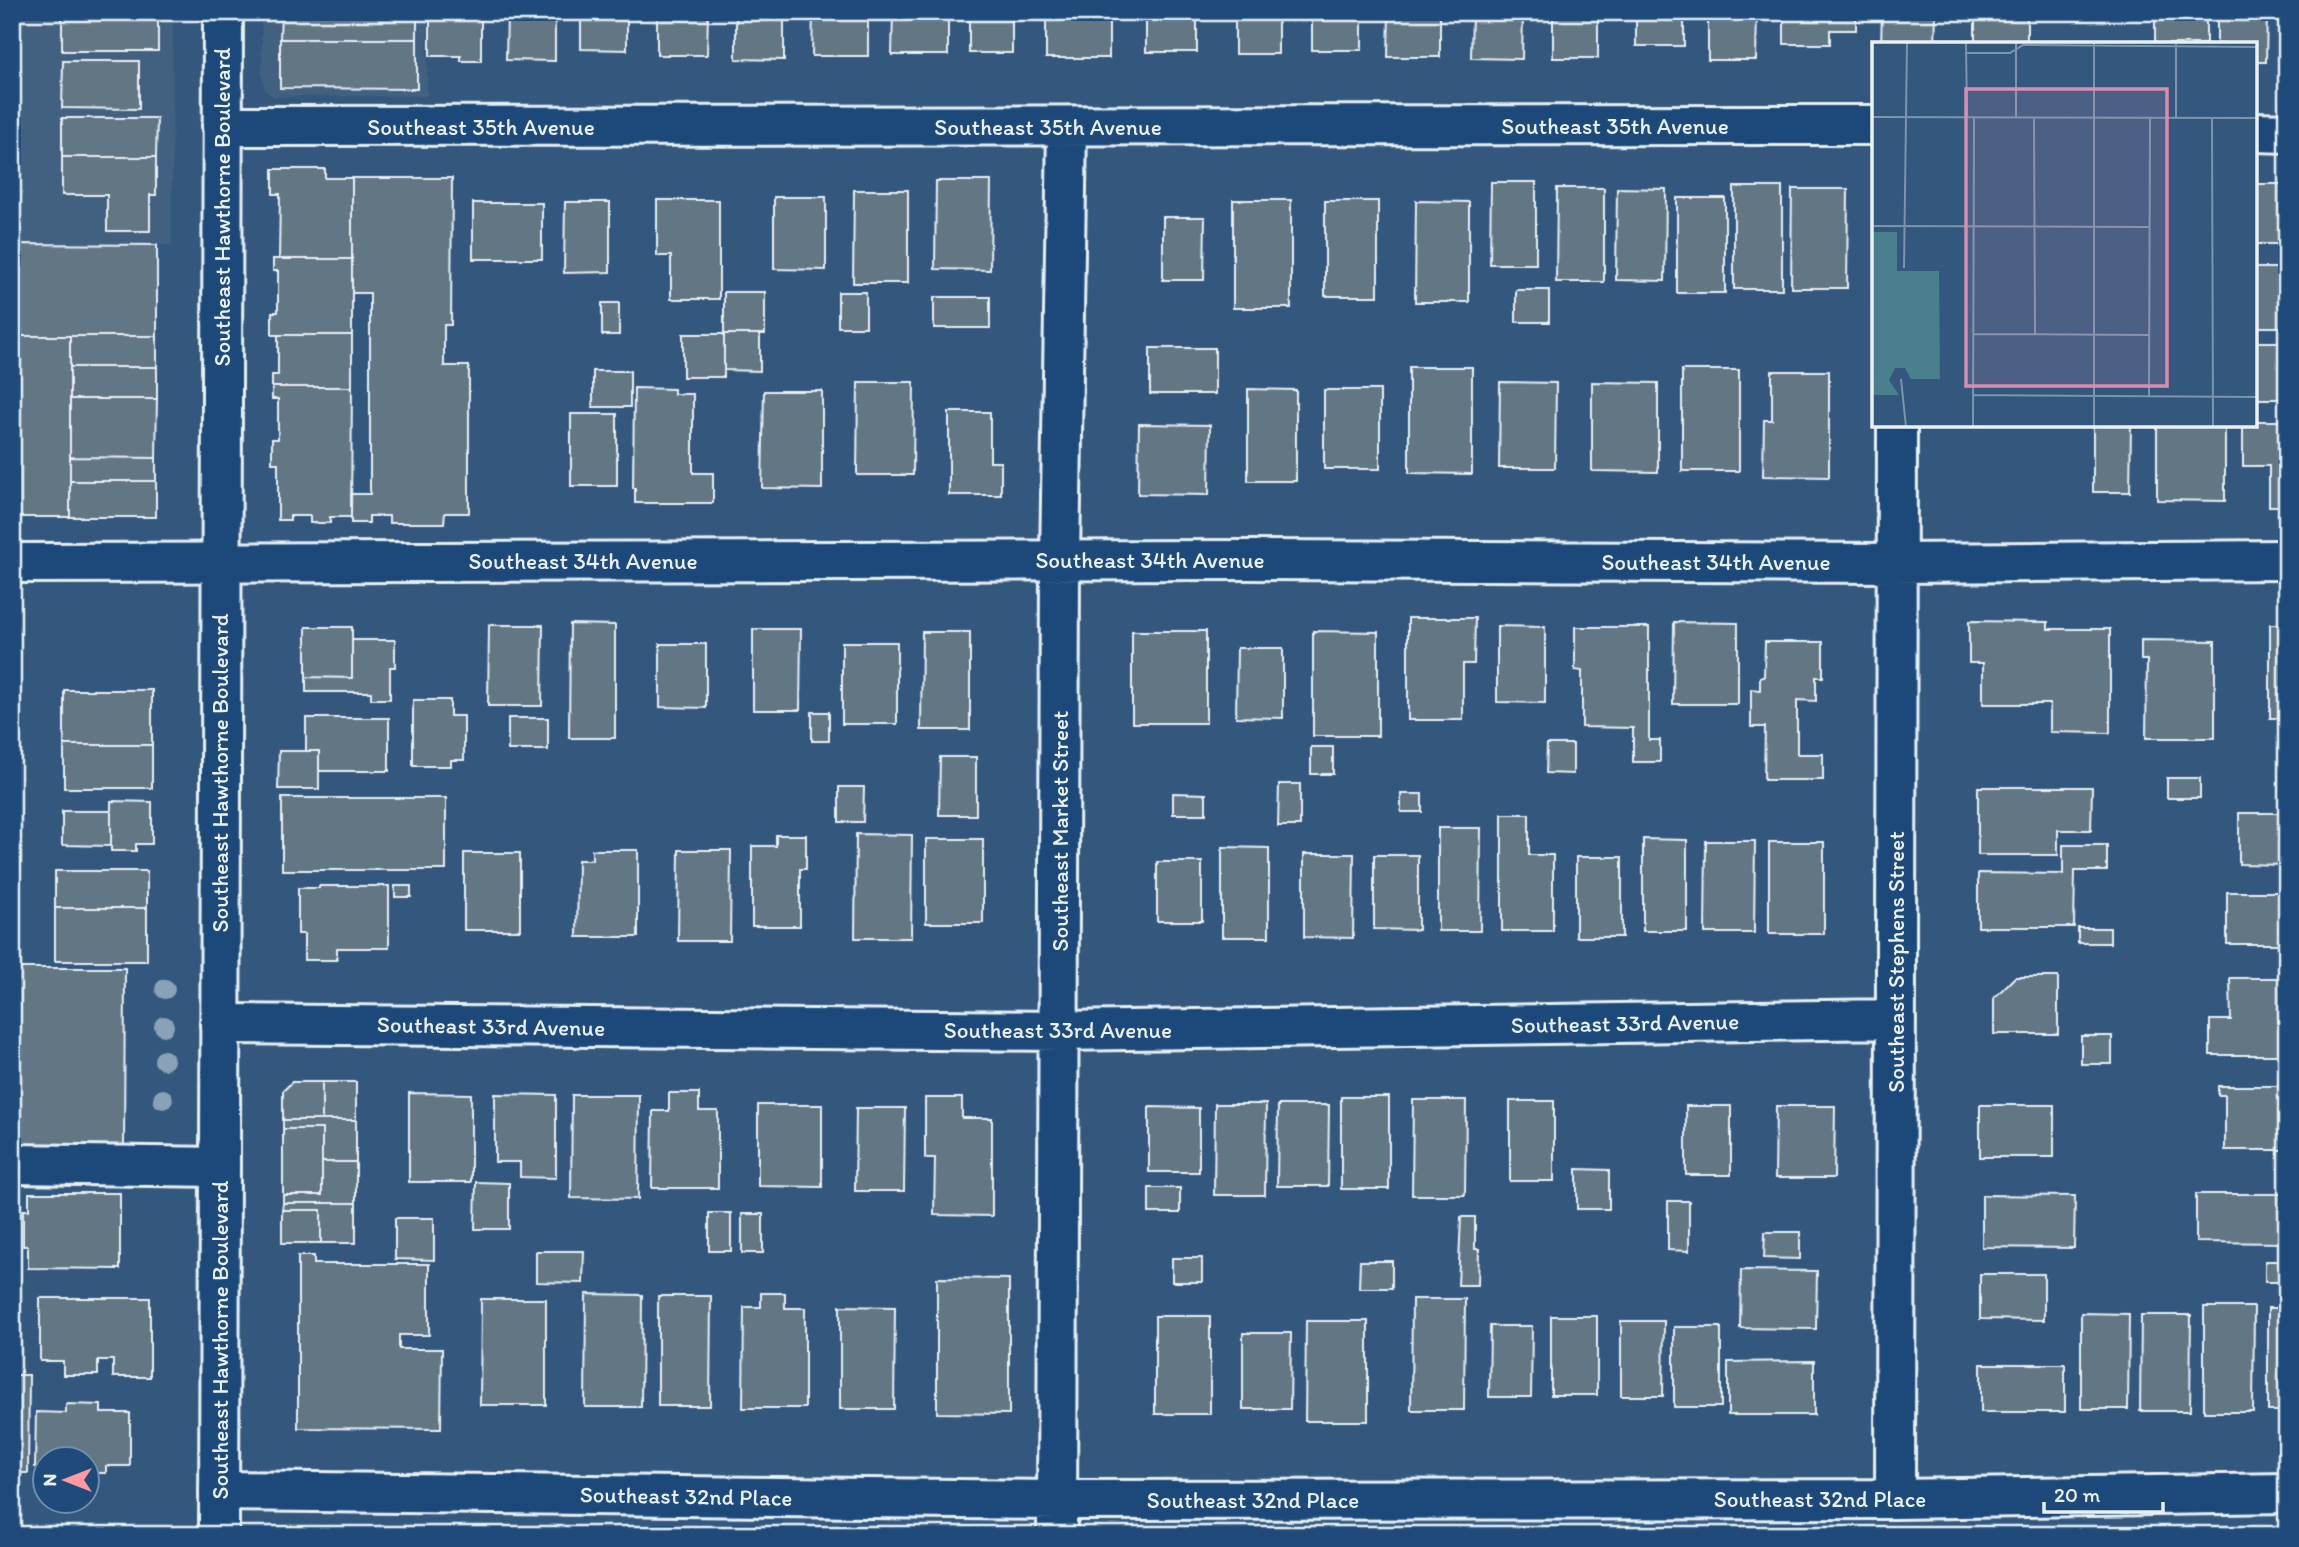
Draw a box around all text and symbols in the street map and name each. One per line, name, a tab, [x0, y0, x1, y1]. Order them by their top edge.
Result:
inset map	[1872, 42, 2257, 427]
street label: Southeast Hawthorne Boulevard	[208, 47, 236, 366]
street label: Southeast 35th Avenue	[1501, 112, 1729, 140]
street label: Southeast 35th Avenue	[367, 113, 595, 141]
street label: Southeast 35th Avenue	[934, 113, 1162, 141]
street label: Southeast 34th Avenue	[1035, 546, 1265, 574]
street label: Southeast 34th Avenue	[468, 547, 698, 575]
street label: Southeast 34th Avenue	[1601, 548, 1831, 576]
street label: Southeast Hawthorne Boulevard	[206, 613, 234, 932]
street label: Southeast Market Street	[1046, 711, 1074, 951]
street label: Southeast Stephens Street	[1882, 831, 1910, 1093]
street label: Southeast 33rd Avenue	[1511, 1007, 1739, 1039]
street label: Southeast 33rd Avenue	[377, 1010, 605, 1042]
street label: Southeast 33rd Avenue	[944, 1016, 1172, 1044]
street label: Southeast Hawthorne Boulevard	[206, 1180, 234, 1499]
north arrow	[32, 1446, 102, 1516]
scale bar	[2044, 1470, 2162, 1514]
text: N	[38, 1474, 61, 1486]
street label: Southeast 32nd Place	[580, 1480, 792, 1512]
text: 20 m	[2054, 1482, 2101, 1507]
street label: Southeast 32nd Place	[1714, 1485, 1926, 1513]
street label: Southeast 32nd Place	[1147, 1486, 1359, 1514]

